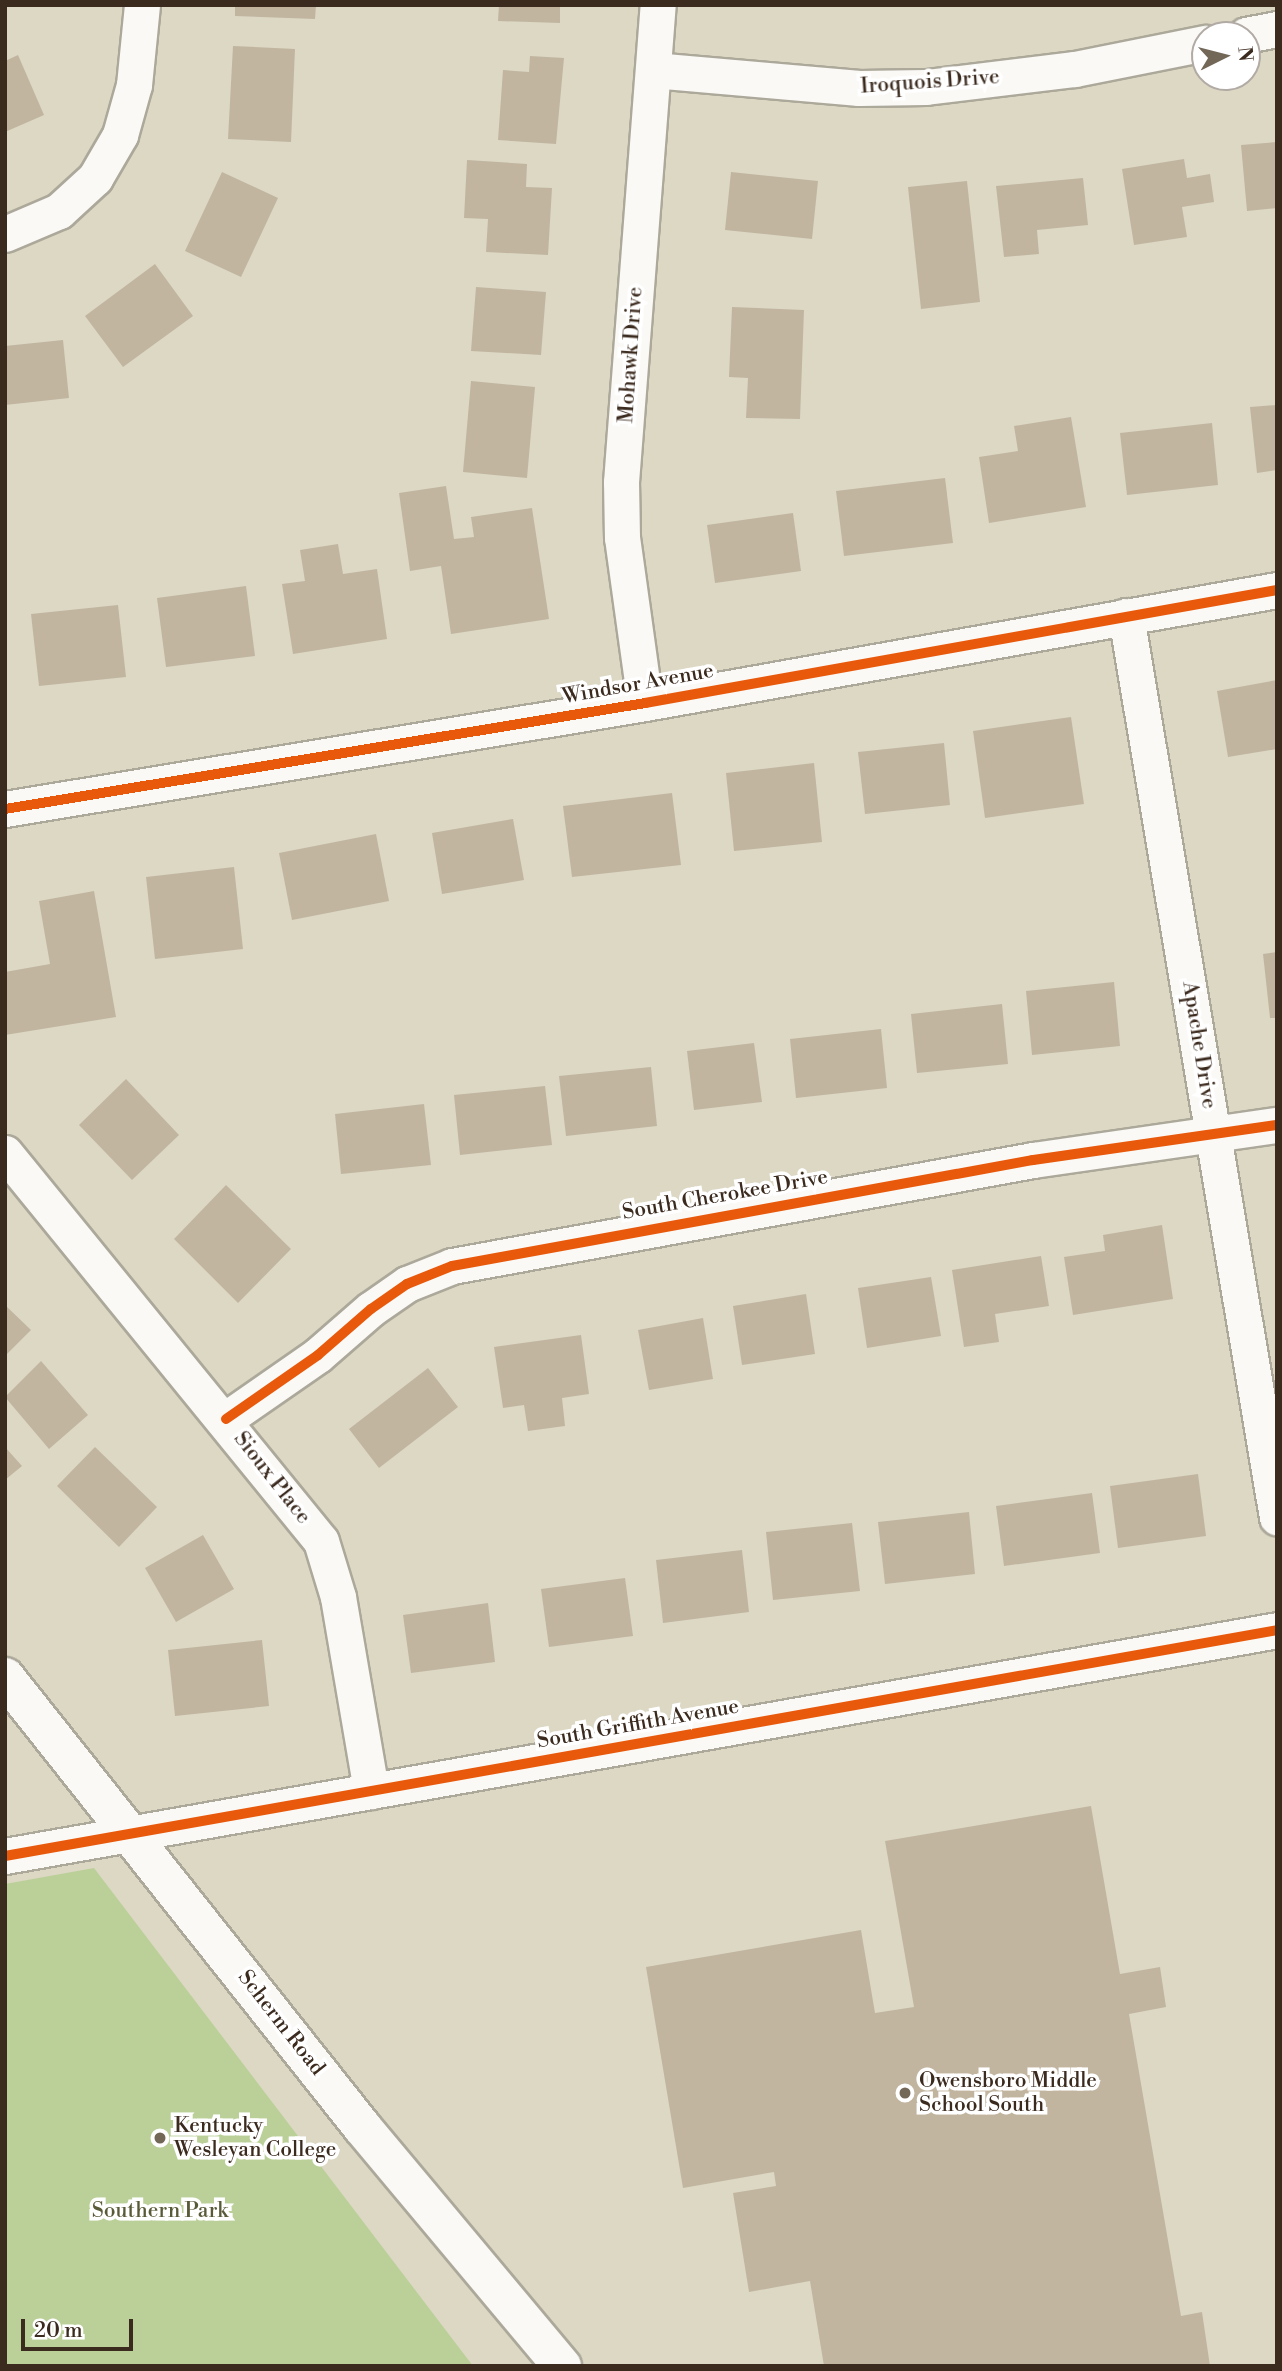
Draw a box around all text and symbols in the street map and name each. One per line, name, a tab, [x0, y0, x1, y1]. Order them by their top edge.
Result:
north arrow	[1191, 21, 1261, 91]
text: N	[1232, 45, 1258, 63]
street label: Iroquois Drive	[860, 65, 1000, 99]
street label: Mohawk Drive	[614, 286, 648, 424]
street label: Windsor Avenue	[560, 658, 716, 710]
street label: Apache Drive	[1177, 980, 1221, 1110]
street label: South Cherokee Drive	[620, 1165, 830, 1225]
street label: Sioux Place	[228, 1427, 316, 1529]
street label: South Griffith Avenue	[535, 1694, 741, 1754]
street label: Scherm Road	[232, 1965, 330, 2081]
place label: Owensboro Middle School South	[919, 2068, 1097, 2118]
marker: Owensboro Middle School South	[897, 2085, 913, 2101]
place label: Kentucky Wesleyan College	[174, 2113, 336, 2163]
marker: Kentucky Wesleyan College	[152, 2130, 168, 2146]
park label: Southern Park	[92, 2198, 228, 2224]
scale bar	[24, 2304, 136, 2348]
text: 20 m	[34, 2318, 83, 2344]

